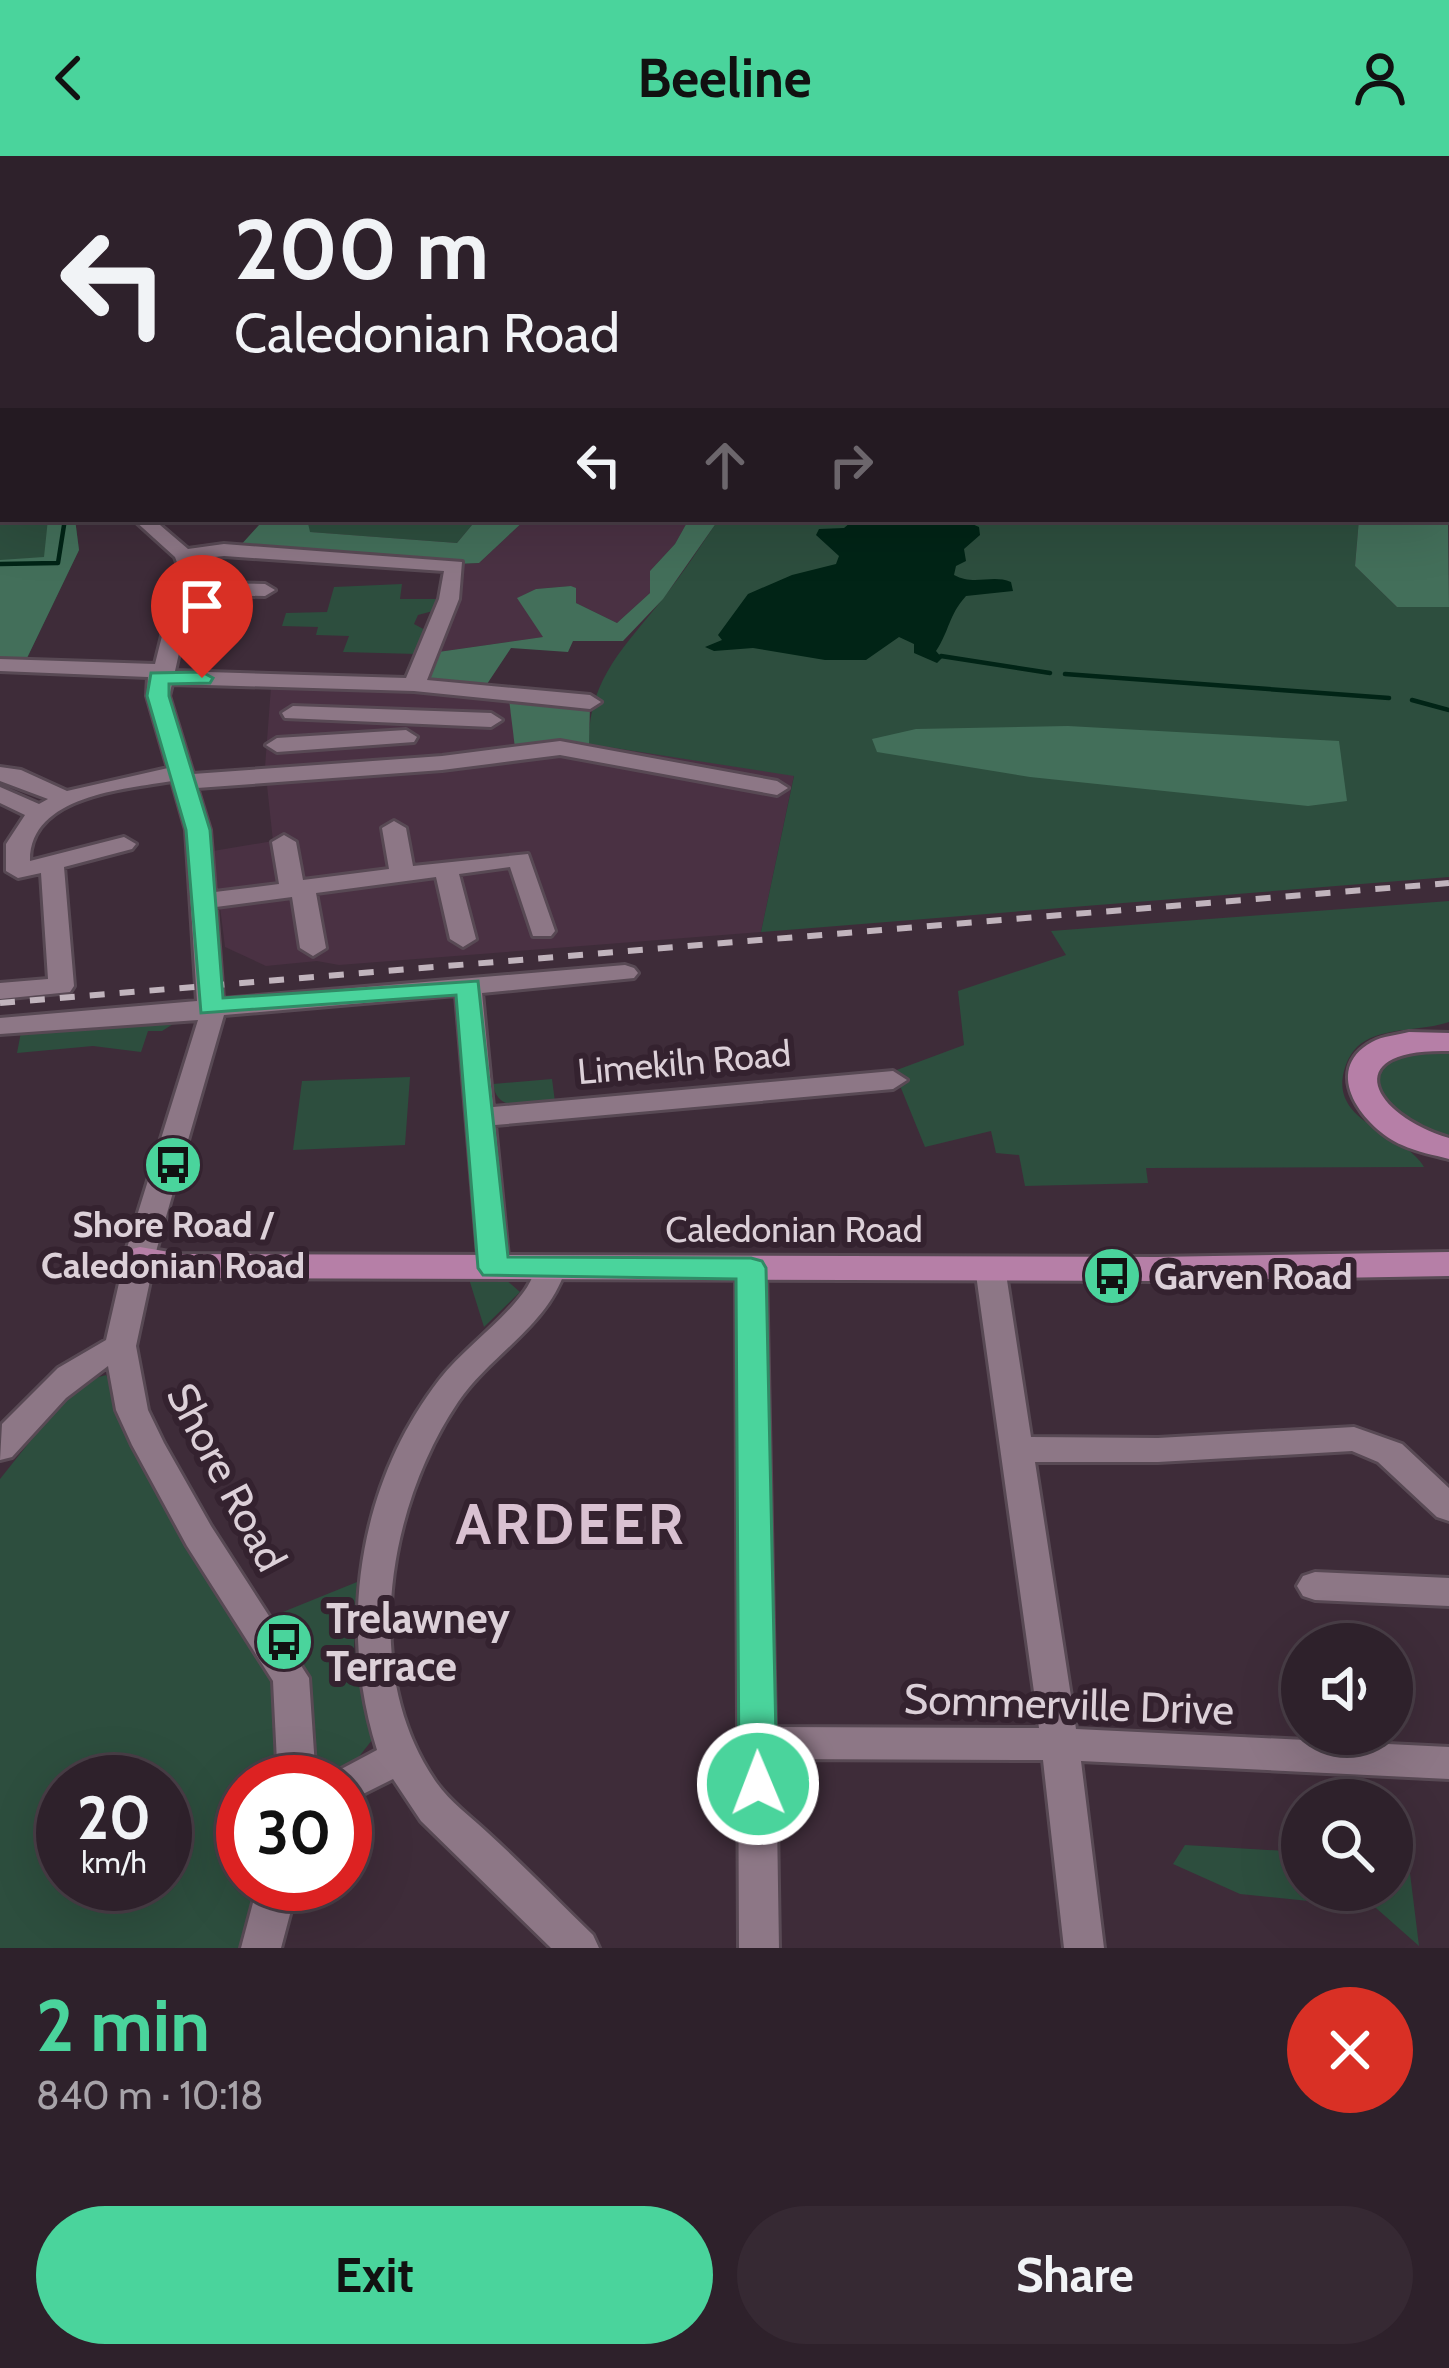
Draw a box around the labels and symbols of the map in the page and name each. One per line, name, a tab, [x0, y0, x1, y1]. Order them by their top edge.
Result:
pin	[151, 555, 253, 678]
street label: Limekiln Road	[575, 1031, 793, 1093]
bus stop icon: Shore Road / Caledonian Road	[142, 1134, 204, 1196]
place label: Shore Road / Caledonian Road	[41, 1202, 305, 1287]
street label: Caledonian Road	[665, 1207, 923, 1251]
bus stop icon: Garven Road	[1081, 1245, 1143, 1307]
place label: Garven Road	[1154, 1254, 1353, 1298]
street label: Shore Road	[156, 1374, 298, 1580]
district label: ARDEER	[456, 1489, 686, 1558]
place label: Trelawney Terrace	[326, 1592, 510, 1692]
bus stop icon: Trelawney Terrace	[253, 1611, 315, 1673]
street label: Sommerville Drive	[903, 1672, 1235, 1736]
position arrow	[695, 1721, 821, 1847]
speed limit sign: 30	[216, 1755, 372, 1911]

